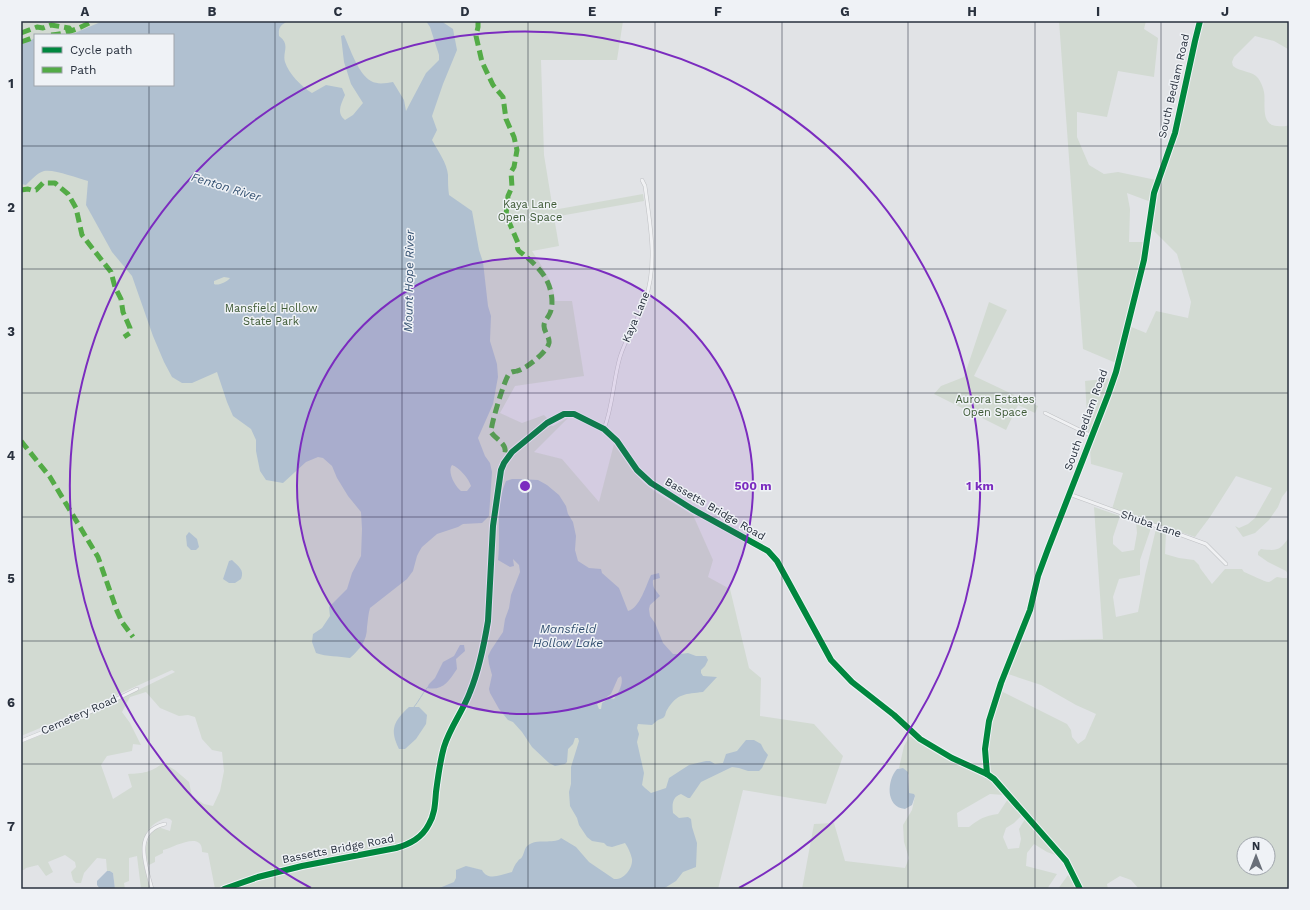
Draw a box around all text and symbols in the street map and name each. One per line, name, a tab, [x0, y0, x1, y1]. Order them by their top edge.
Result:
text: A	[81, 4, 90, 19]
text: B	[208, 4, 217, 19]
text: C	[334, 4, 343, 19]
text: D	[460, 4, 470, 19]
text: E	[588, 4, 596, 19]
text: F	[714, 4, 722, 19]
text: G	[840, 4, 850, 19]
text: H	[967, 4, 977, 19]
text: I	[1096, 4, 1100, 19]
text: J	[1221, 4, 1229, 19]
street label: South Bedlam Road	[1156, 33, 1192, 139]
legend	[34, 34, 174, 86]
text: Cycle path	[70, 43, 132, 57]
text: Path	[70, 63, 96, 77]
text: 1	[8, 76, 14, 91]
water label: Fenton River	[190, 170, 264, 205]
park label: Kaya Lane Open Space	[498, 198, 562, 224]
text: 2	[7, 200, 15, 215]
water label: Mount Hope River	[401, 228, 417, 332]
street label: Kaya Lane	[619, 290, 653, 344]
park label: Mansfield Hollow State Park	[225, 302, 317, 328]
text: 3	[7, 324, 15, 339]
street label: South Bedlam Road	[1062, 368, 1110, 472]
park label: Aurora Estates Open Space	[955, 393, 1035, 419]
text: 4	[7, 448, 16, 463]
street label: Bassetts Bridge Road	[663, 475, 767, 543]
centre of rings	[518, 479, 532, 493]
text: 500 m	[734, 479, 772, 493]
text: 1 km	[966, 479, 994, 493]
street label: Shuba Lane	[1119, 508, 1183, 540]
text: 5	[7, 571, 15, 586]
water label: Mansfield Hollow Lake	[533, 622, 603, 650]
street label: Cemetery Road	[39, 692, 119, 738]
text: 6	[7, 695, 15, 710]
text: 7	[7, 819, 15, 834]
street label: Bassetts Bridge Road	[281, 832, 395, 866]
north arrow	[1236, 836, 1276, 876]
text: N	[1252, 840, 1260, 853]

